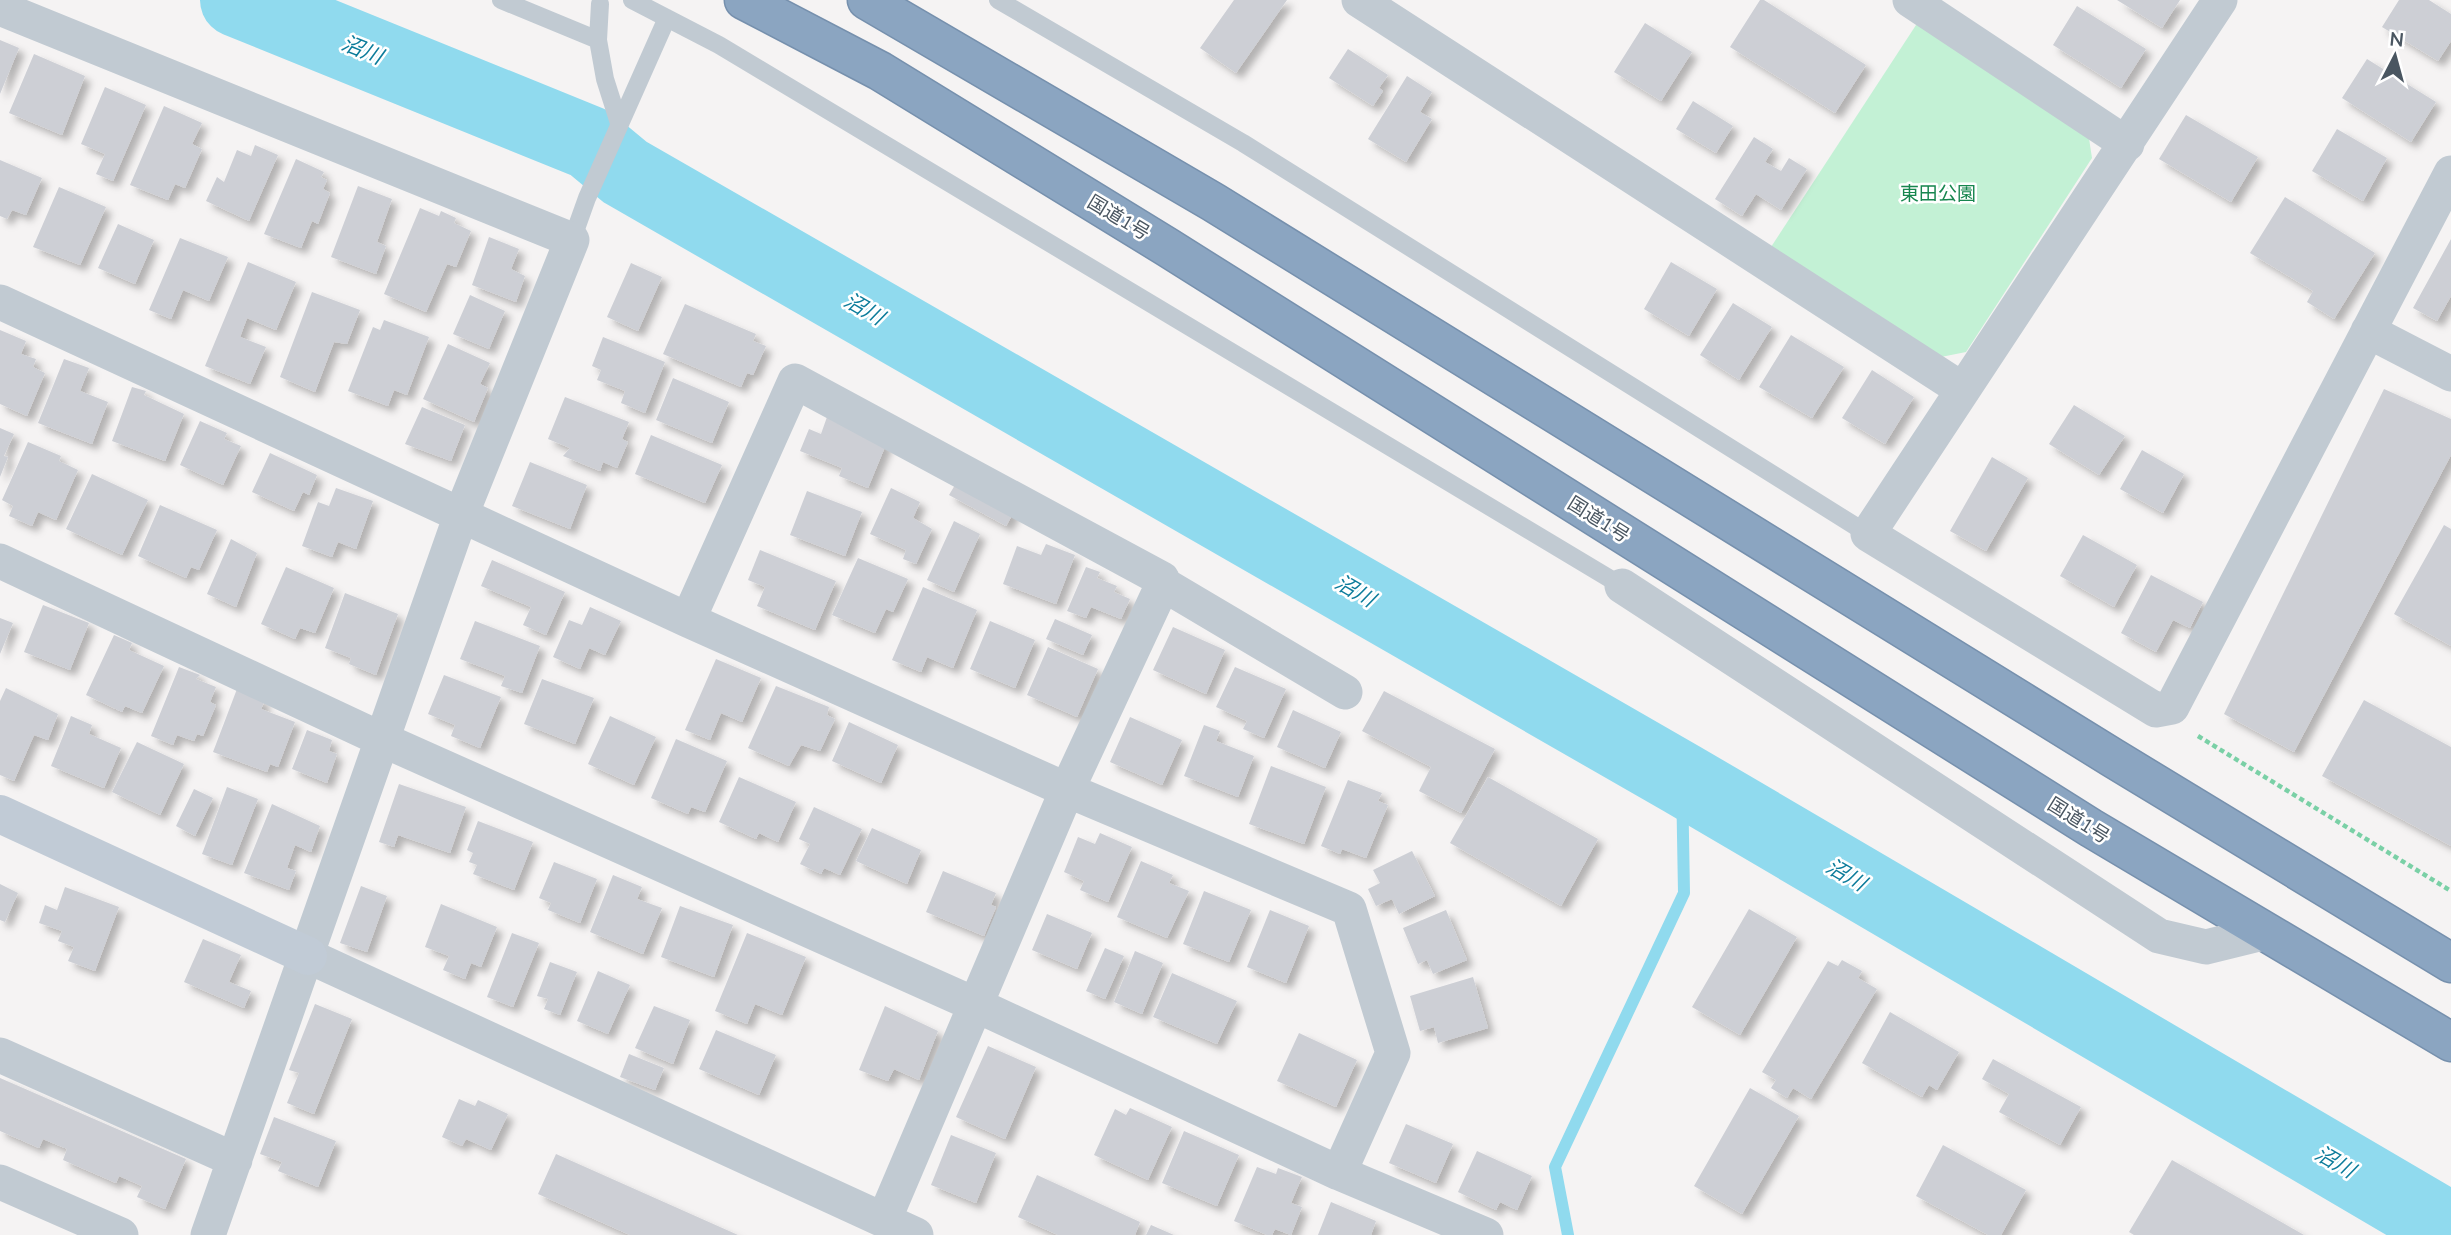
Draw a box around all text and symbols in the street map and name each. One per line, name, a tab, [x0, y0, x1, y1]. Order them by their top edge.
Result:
north arrow	[2360, 21, 2430, 91]
text: N	[2388, 26, 2405, 54]
water label: 沼川	[337, 29, 389, 72]
park label: 東田公園	[1900, 181, 1976, 207]
street label: 国道1号	[1082, 189, 1154, 247]
water label: 沼川	[839, 286, 891, 333]
street label: 国道1号	[1563, 491, 1634, 549]
water label: 沼川	[1330, 568, 1382, 615]
street label: 国道1号	[2043, 792, 2114, 850]
water label: 沼川	[1821, 852, 1873, 899]
water label: 沼川	[2310, 1139, 2362, 1186]

